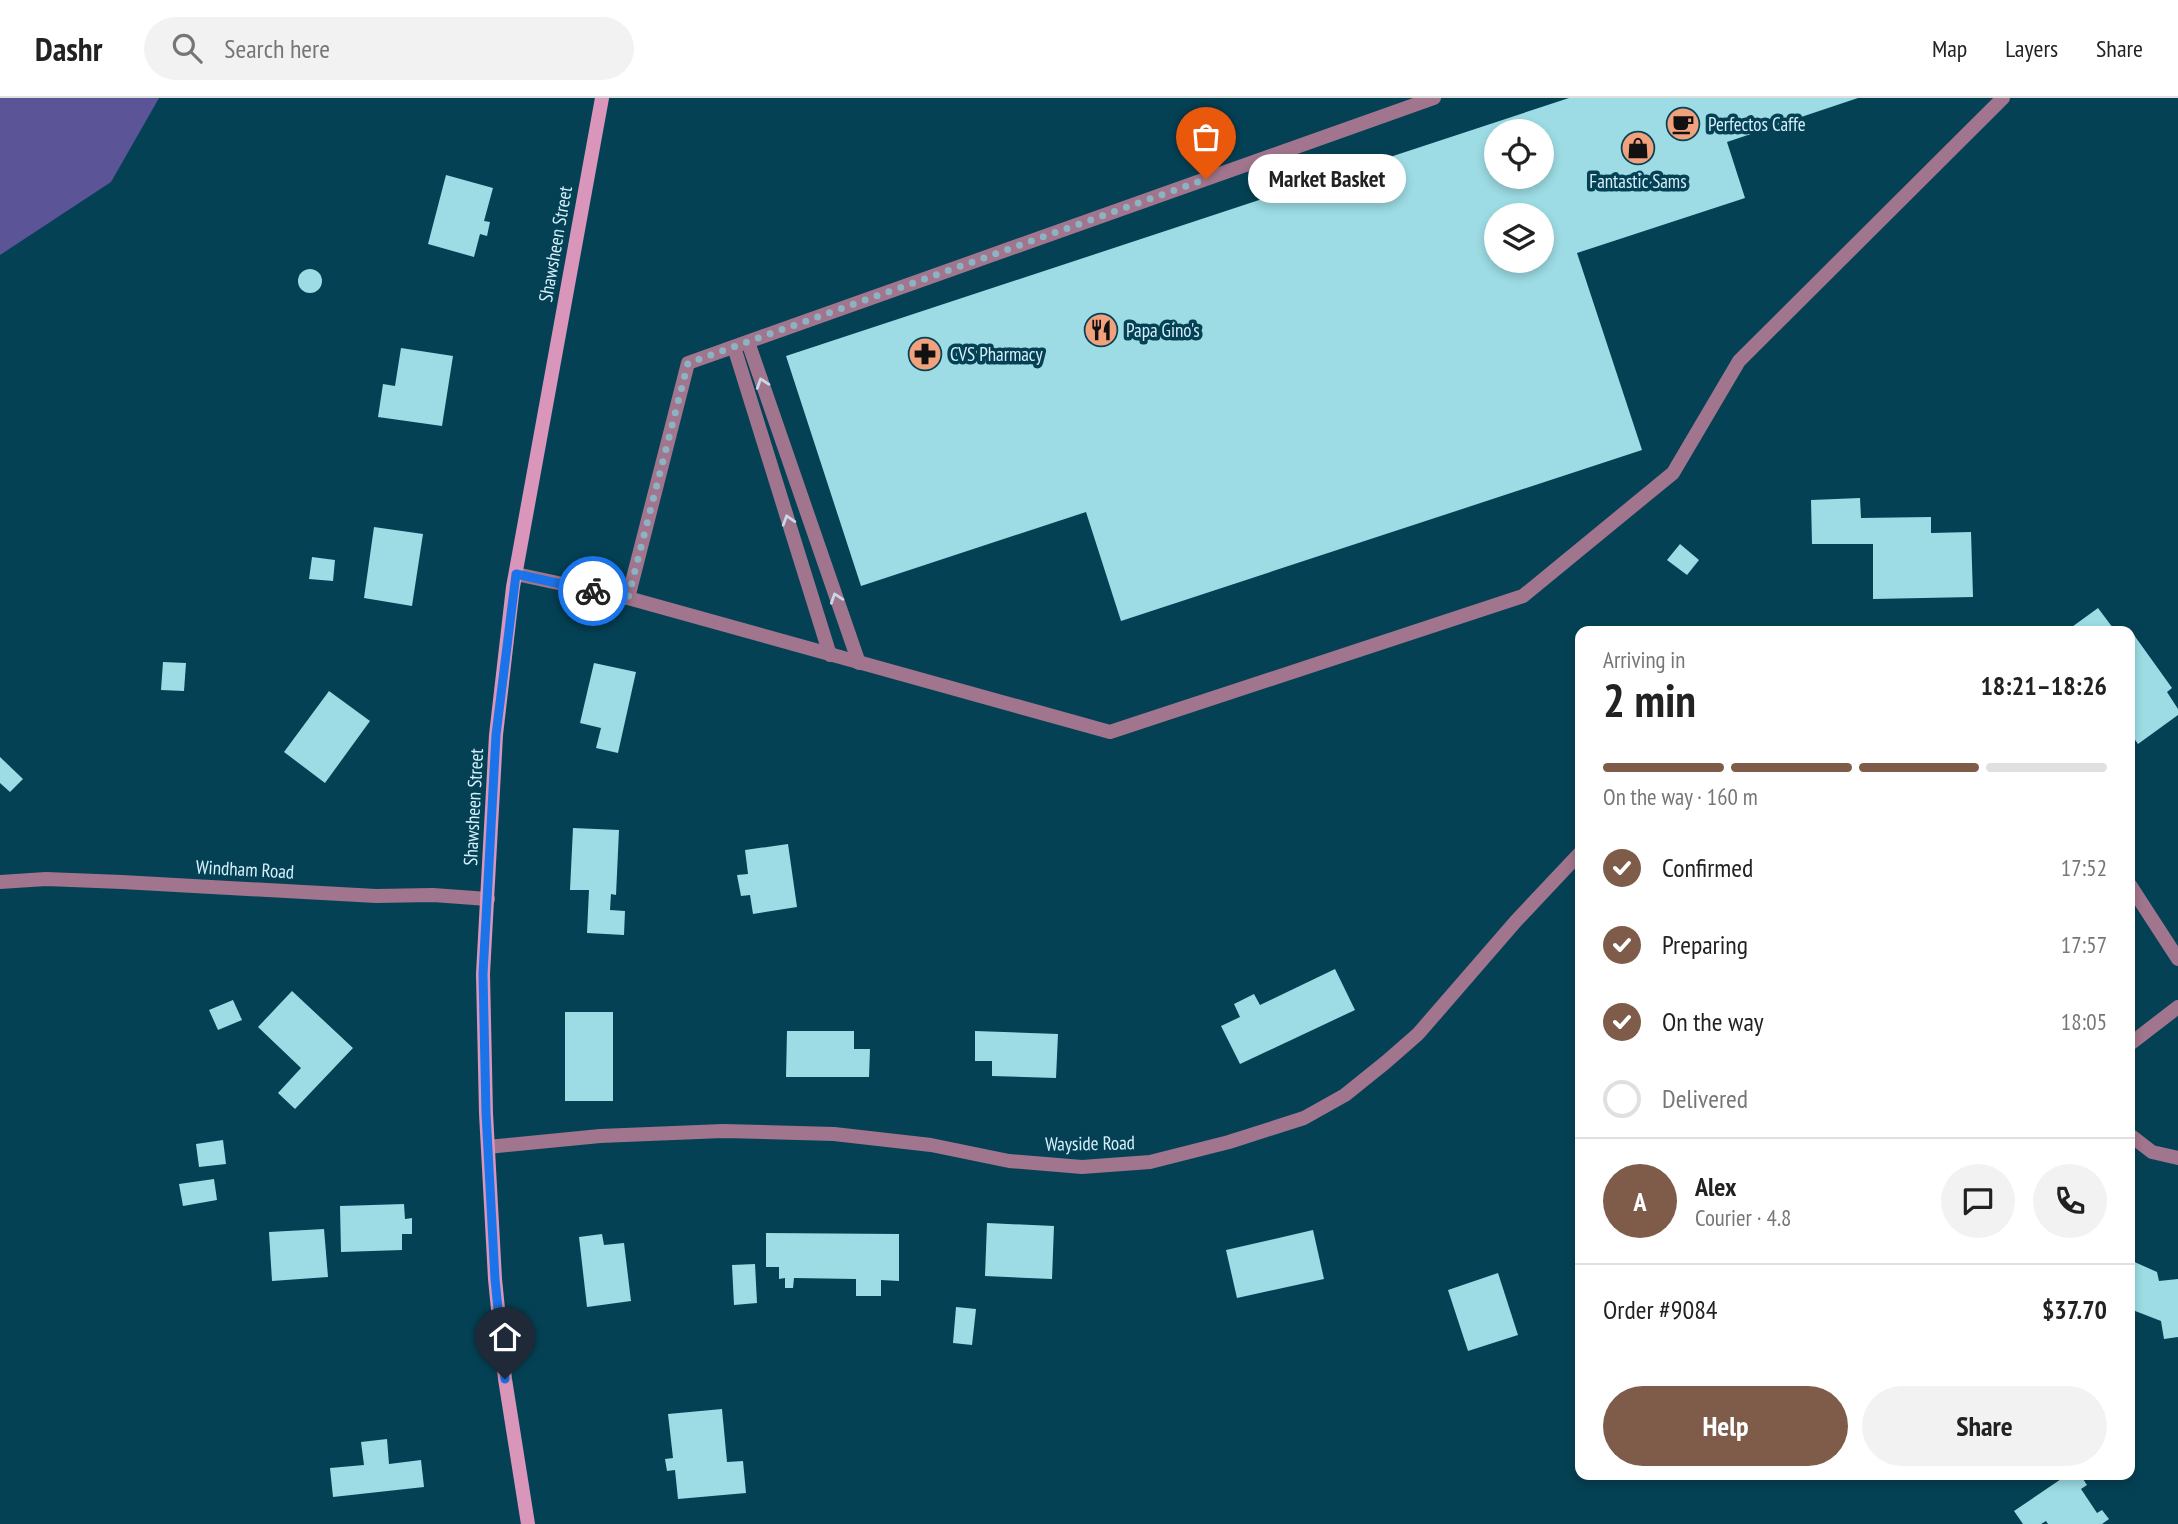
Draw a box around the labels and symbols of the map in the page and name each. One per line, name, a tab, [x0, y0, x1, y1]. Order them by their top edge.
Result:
cafe icon: Perfectos Caffe	[1664, 105, 1702, 143]
pin	[1176, 107, 1236, 179]
place label: Perfectos Caffe	[1708, 112, 1806, 136]
shop icon: Fantastic Sams	[1619, 129, 1657, 167]
callout: Market Basket	[1248, 154, 1406, 204]
place label: Fantastic Sams	[1589, 169, 1687, 193]
street label: Shawsheen Street	[533, 183, 577, 304]
restaurant icon: Papa Gino's	[1082, 311, 1120, 349]
place label: Papa Gino's	[1126, 318, 1200, 342]
pharmacy icon: CVS Pharmacy	[906, 335, 944, 373]
place label: CVS Pharmacy	[950, 342, 1043, 366]
one-way arrow	[756, 378, 770, 390]
one-way arrow	[781, 514, 796, 526]
courier	[558, 556, 628, 626]
one-way arrow	[830, 593, 844, 605]
street label: Shawsheen Street	[458, 747, 488, 866]
street label: Windham Road	[195, 854, 295, 884]
street label: Wayside Road	[1045, 1130, 1135, 1156]
pin	[475, 1307, 535, 1379]

